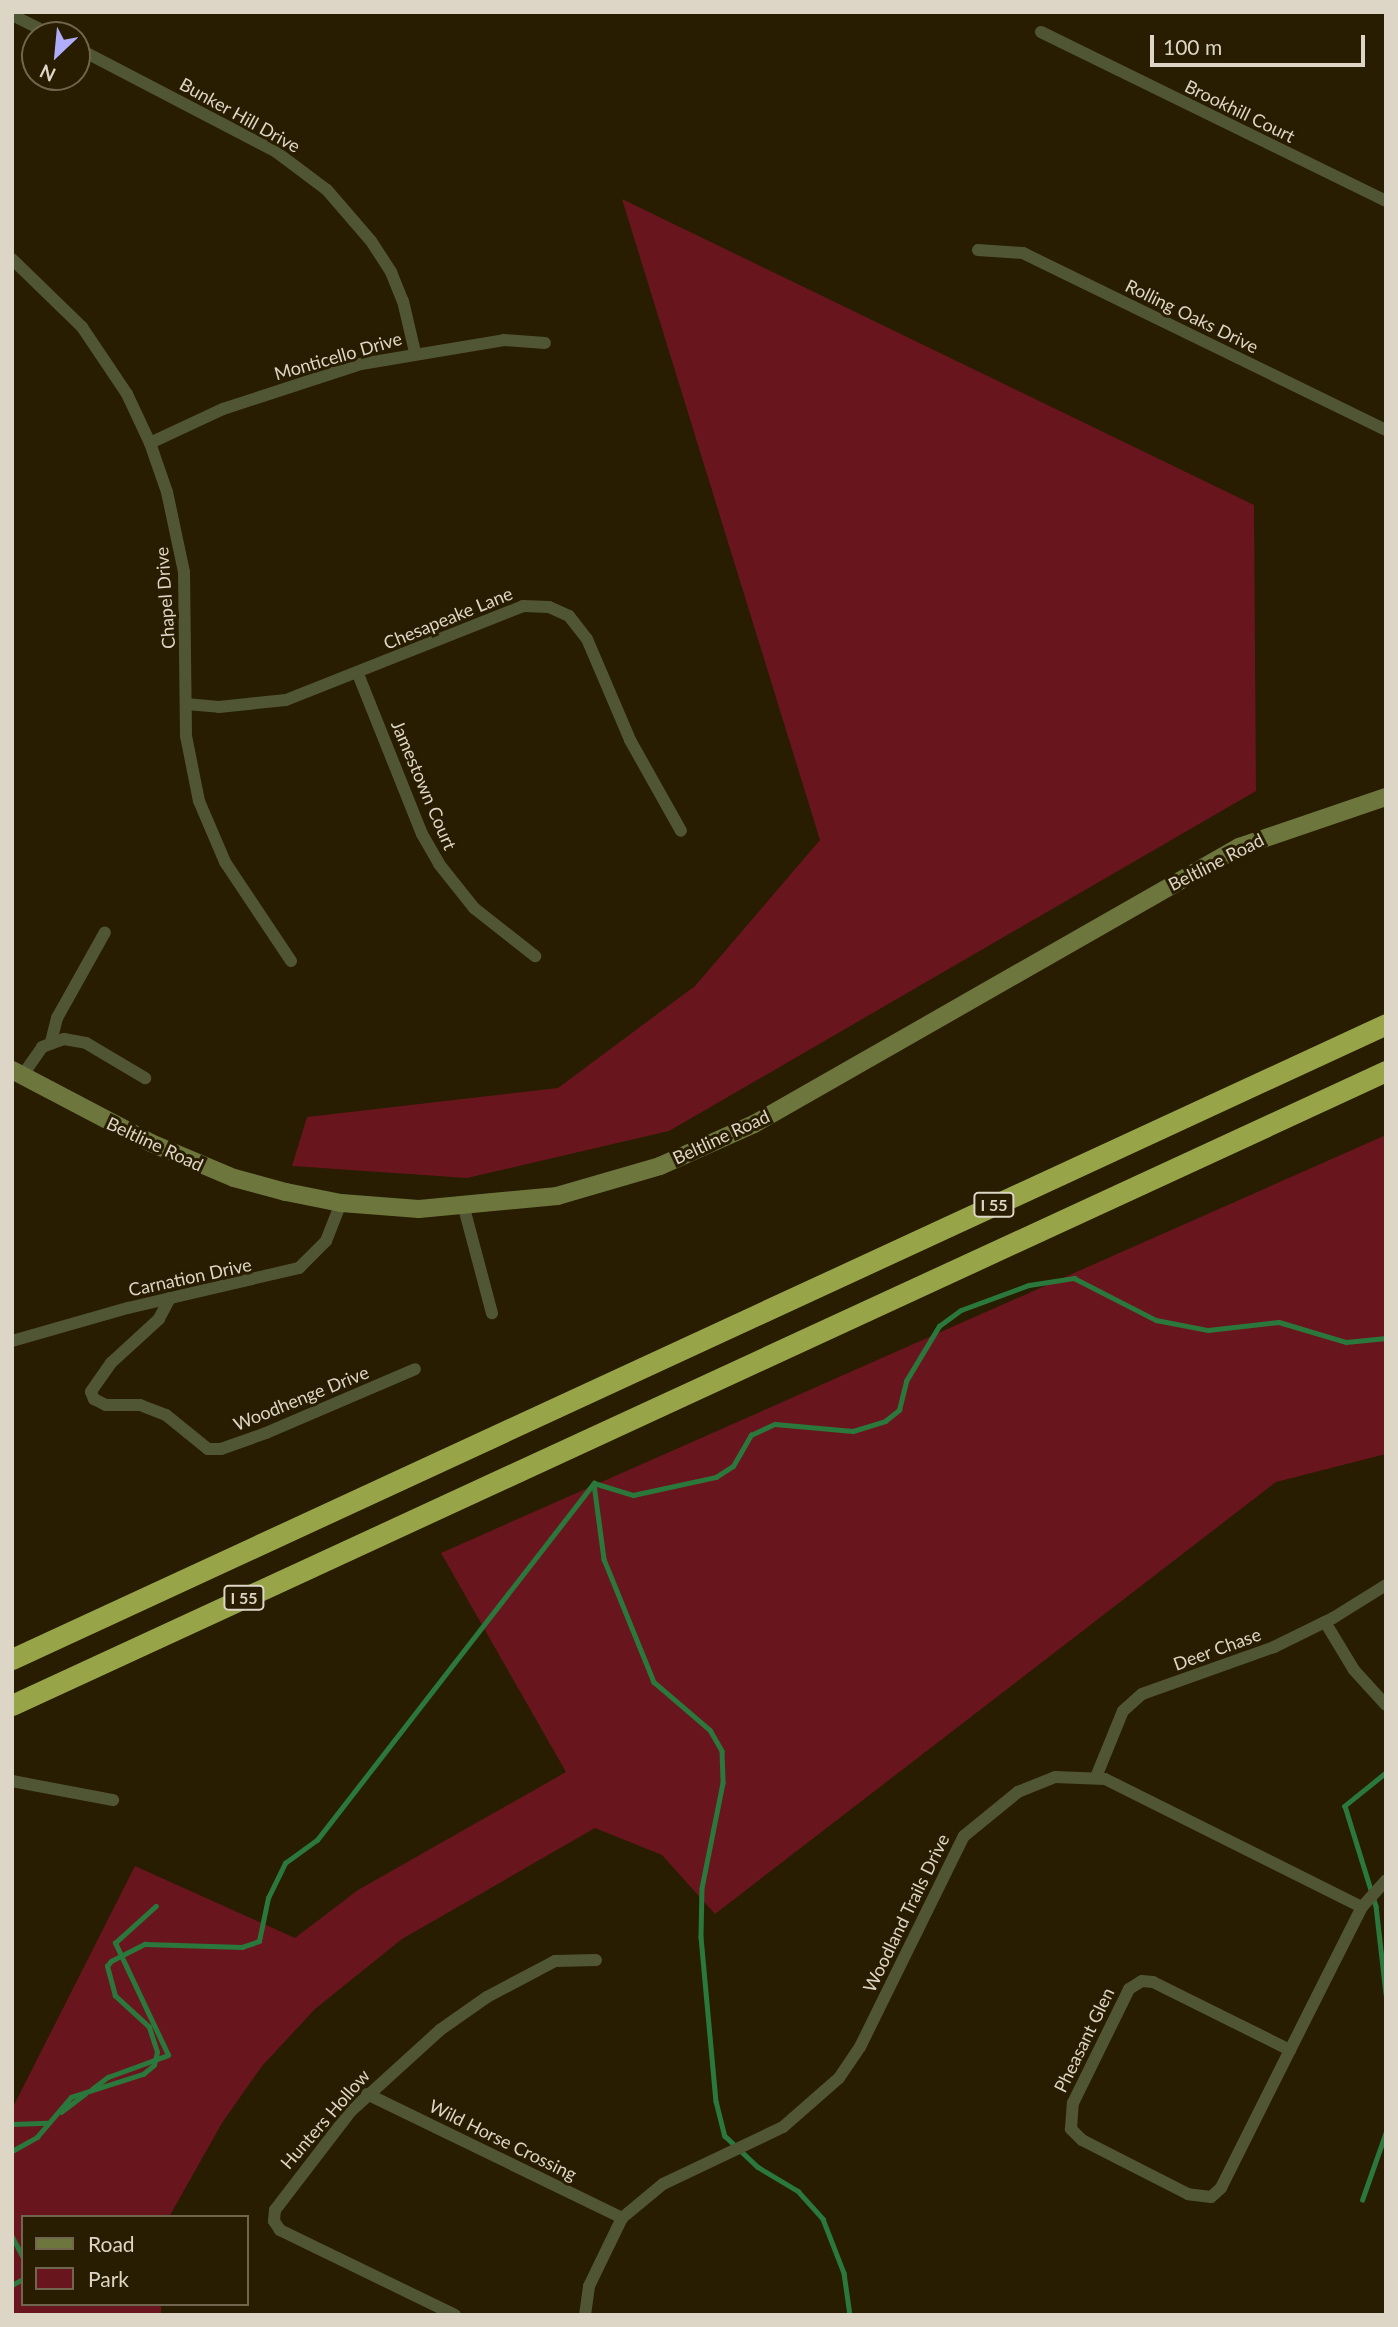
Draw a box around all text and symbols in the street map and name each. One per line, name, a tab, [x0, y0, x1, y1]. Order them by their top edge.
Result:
north arrow	[21, 21, 91, 91]
scale bar	[1153, 21, 1368, 65]
text: 100 m	[1163, 34, 1222, 59]
text: N	[36, 60, 59, 87]
street label: Bunker Hill Drive	[176, 73, 304, 157]
street label: Brookhill Court	[1181, 75, 1299, 147]
street label: Rolling Oaks Drive	[1122, 274, 1262, 358]
street label: Monticello Drive	[272, 327, 404, 385]
street label: Chapel Drive	[151, 546, 179, 650]
street label: Chesapeake Lane	[380, 582, 516, 654]
street label: Jamestown Court	[387, 717, 461, 853]
street label: Beltline Road	[1165, 829, 1267, 895]
street label: Beltline Road	[669, 1105, 773, 1169]
street label: Beltline Road	[103, 1112, 207, 1176]
road number: I 55	[973, 1192, 1015, 1218]
street label: Carnation Drive	[126, 1253, 254, 1301]
street label: Woodhenge Drive	[230, 1361, 372, 1435]
road number: I 55	[223, 1586, 265, 1610]
street label: Deer Chase	[1170, 1623, 1264, 1675]
street label: Woodland Trails Drive	[858, 1830, 954, 1996]
street label: Pheasant Glen	[1049, 1984, 1119, 2096]
street label: Hunters Hollow	[276, 2065, 374, 2173]
street label: Wild Horse Crossing	[426, 2095, 580, 2185]
legend	[21, 2215, 248, 2306]
text: Road	[88, 2231, 135, 2256]
text: Park	[88, 2266, 129, 2291]

